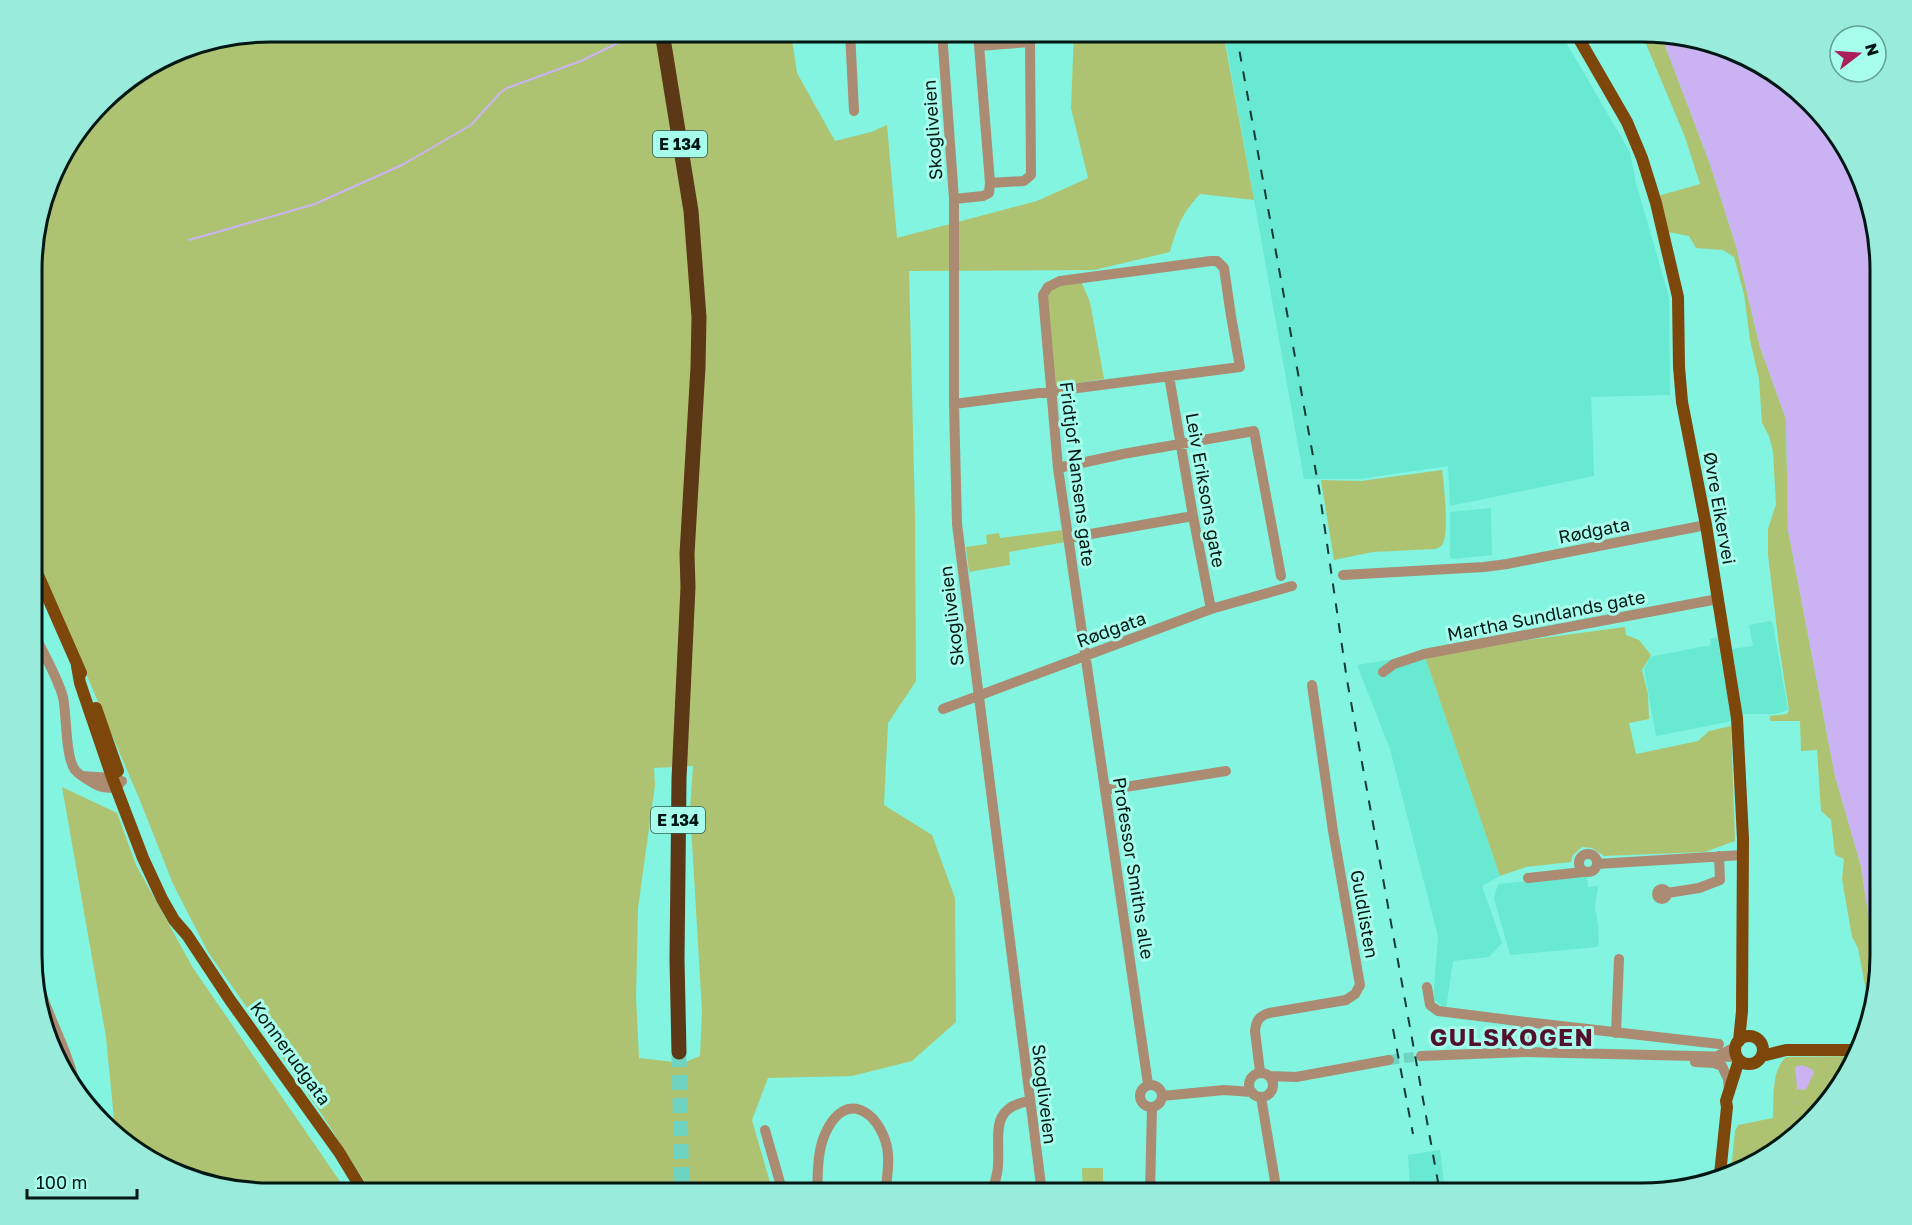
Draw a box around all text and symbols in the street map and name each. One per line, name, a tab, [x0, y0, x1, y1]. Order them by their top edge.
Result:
north arrow	[1828, 24, 1888, 84]
text: N	[1861, 41, 1884, 58]
street label: Skogliveien	[918, 79, 946, 181]
road number: E 134	[653, 131, 707, 157]
street label: Fridtjof Nansens gate	[1056, 380, 1100, 568]
street label: Leiv Eriksons gate	[1182, 411, 1230, 569]
street label: Øvre Eikervei	[1699, 450, 1741, 566]
street label: Rødgata	[1556, 512, 1632, 548]
street label: Skogliveien	[934, 565, 968, 667]
street label: Martha Sundlands gate	[1445, 585, 1647, 645]
street label: Rødgata	[1073, 606, 1149, 652]
street label: Professor Smiths alle	[1109, 775, 1159, 961]
road number: E 134	[651, 807, 705, 833]
street label: Guldlisten	[1346, 868, 1384, 960]
street label: Konnerudgata	[246, 997, 336, 1109]
district label: GULSKOGEN	[1430, 1022, 1594, 1051]
street label: Skogliveien	[1028, 1043, 1062, 1145]
scale bar	[27, 1162, 136, 1200]
text: 100 m	[36, 1171, 87, 1193]

